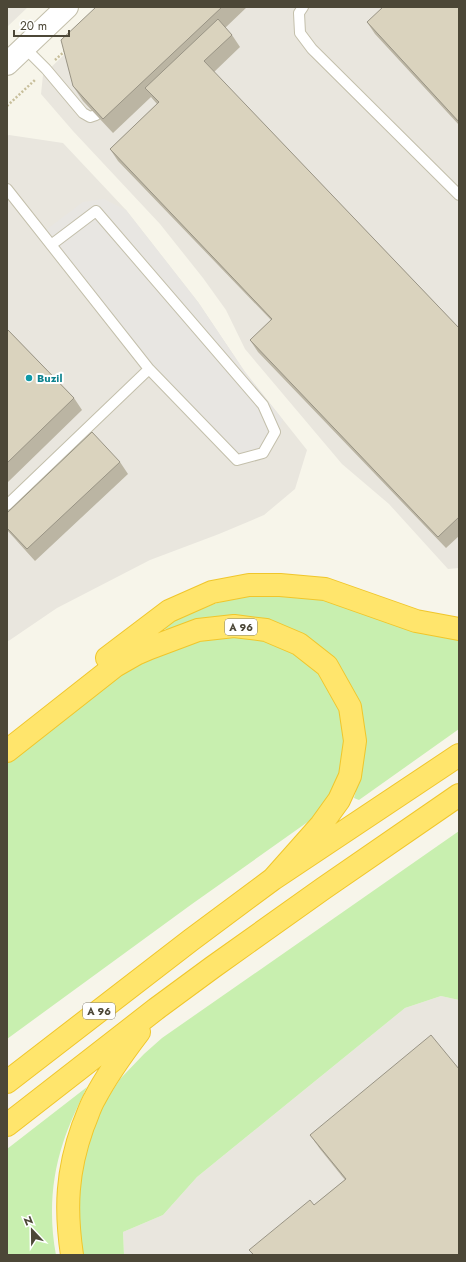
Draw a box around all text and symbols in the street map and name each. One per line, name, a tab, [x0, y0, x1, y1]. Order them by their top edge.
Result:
scale bar	[14, 12, 69, 38]
text: 20 m	[20, 17, 47, 35]
place label: Buzil	[37, 370, 62, 386]
marker: Buzil	[24, 373, 34, 383]
road number: A 96	[225, 619, 257, 635]
road number: A 96	[83, 1003, 115, 1019]
north arrow	[12, 1210, 52, 1250]
text: N	[21, 1212, 35, 1230]

